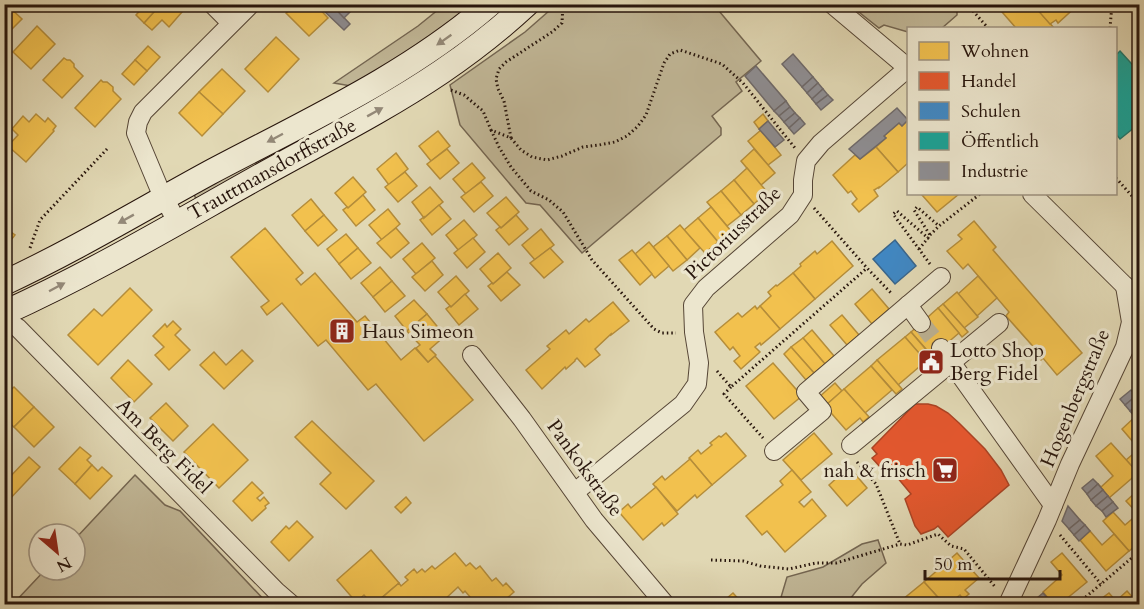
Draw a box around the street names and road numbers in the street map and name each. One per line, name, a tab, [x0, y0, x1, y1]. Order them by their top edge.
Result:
street label: Trauttmansdorffstraße	[183, 111, 361, 227]
street label: Pictoriusstraße	[679, 180, 787, 286]
street label: Hogenbergstraße	[1034, 325, 1116, 471]
street label: Am Berg Fidel	[110, 392, 218, 500]
street label: Pankokstraße	[541, 414, 629, 522]

